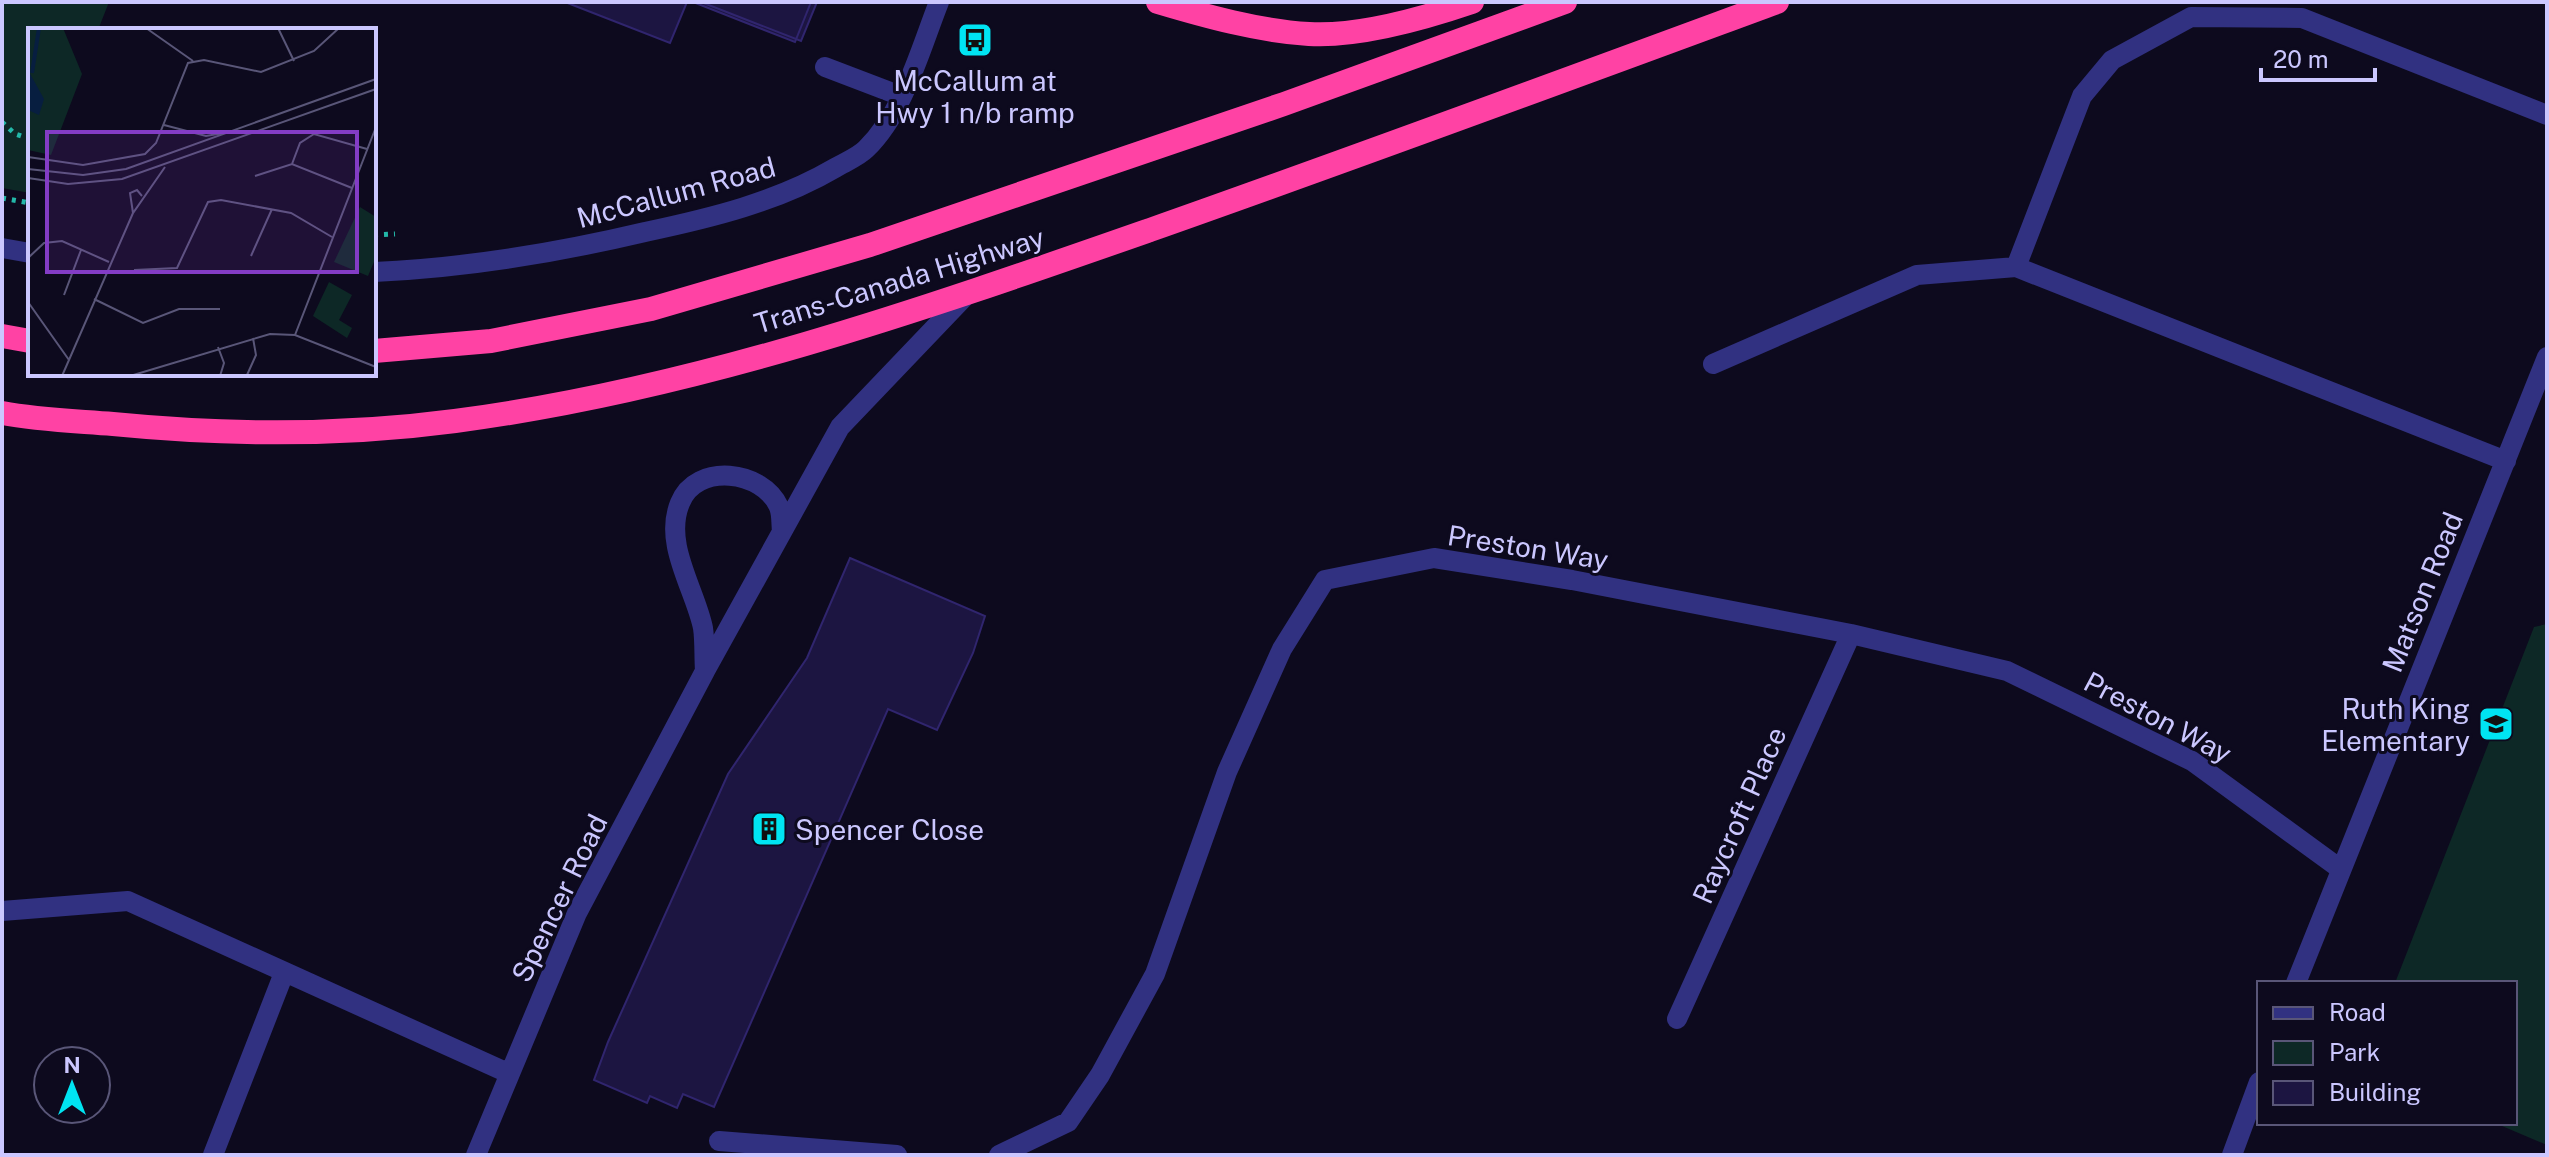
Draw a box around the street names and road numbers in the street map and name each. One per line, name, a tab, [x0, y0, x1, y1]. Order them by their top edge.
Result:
street label: McCallum Road	[573, 150, 779, 234]
street label: Trans-Canada Highway	[750, 220, 1048, 340]
street label: Matson Road	[2375, 507, 2469, 677]
street label: Preston Way	[1445, 518, 1611, 576]
street label: Preston Way	[2079, 664, 2237, 770]
street label: Raycroft Place	[1685, 722, 1793, 908]
street label: Spencer Road	[504, 809, 614, 987]

